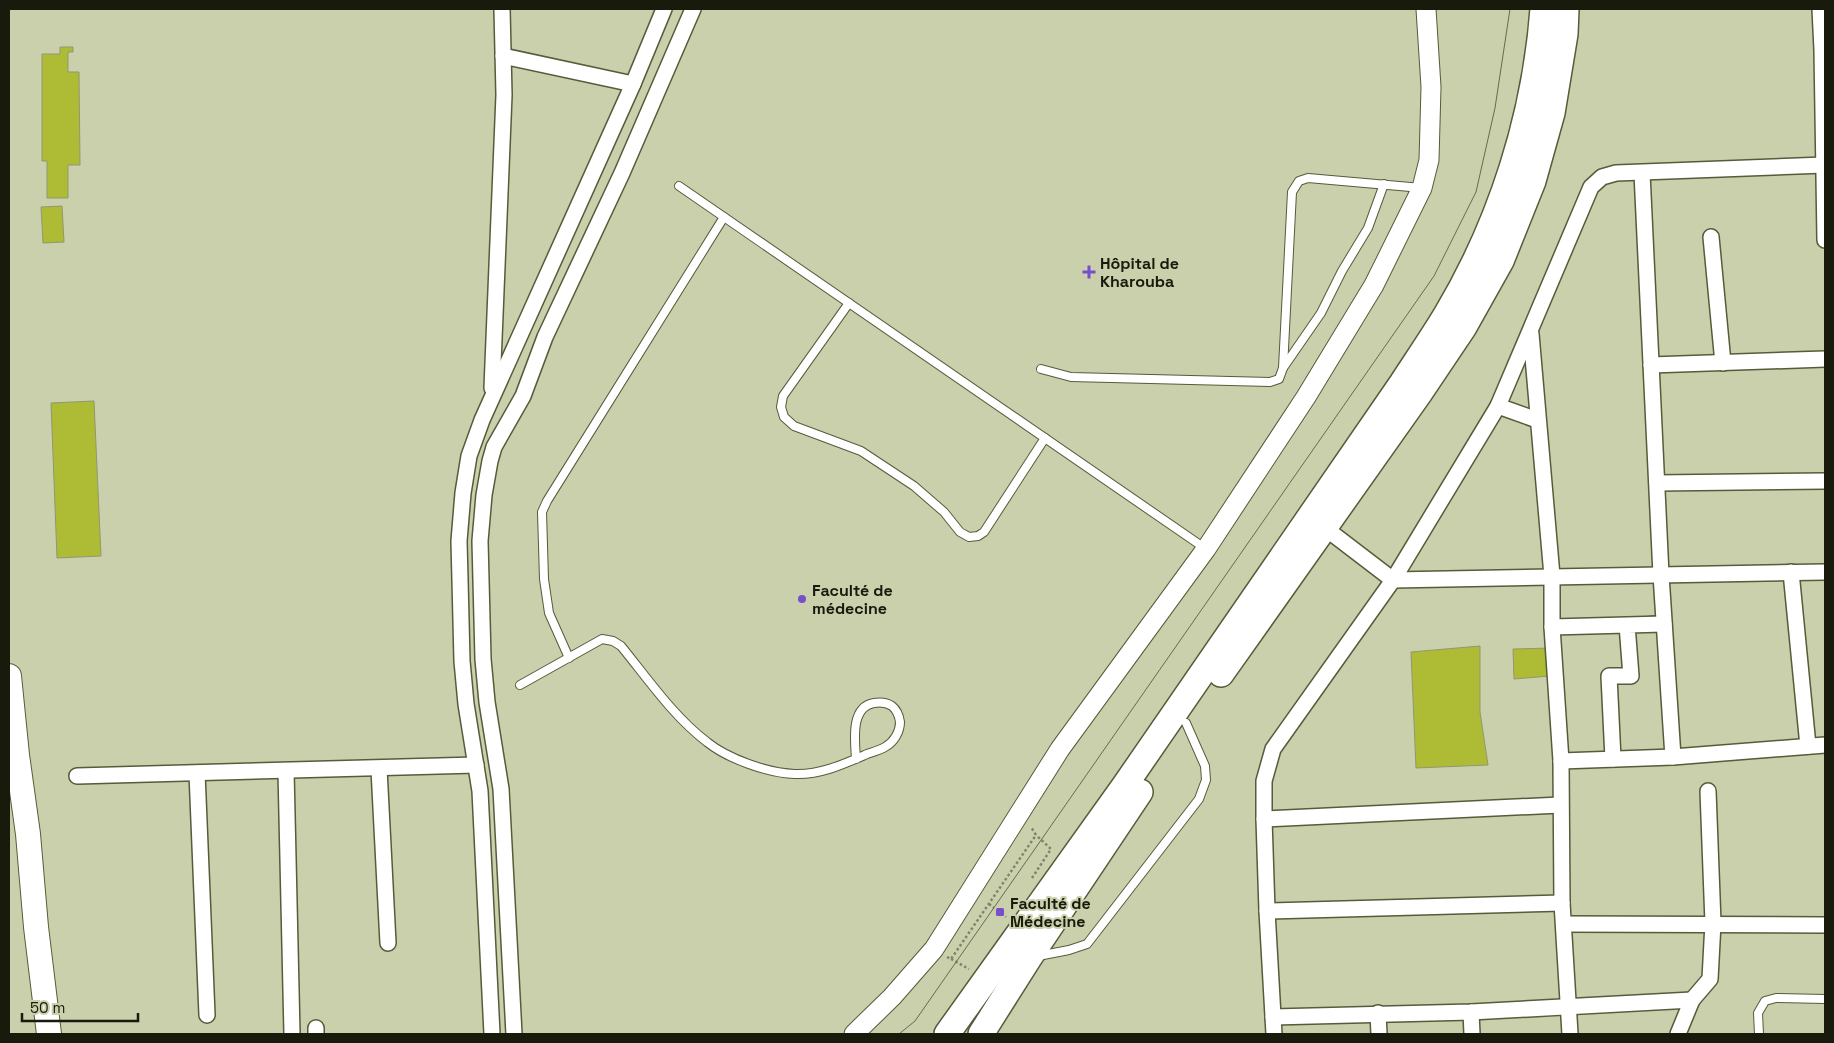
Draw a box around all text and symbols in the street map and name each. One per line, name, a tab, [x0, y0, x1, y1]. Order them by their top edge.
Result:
place label: Hôpital de Kharouba	[1100, 253, 1179, 292]
marker: Hôpital de Kharouba	[1082, 265, 1096, 279]
place label: Faculté de médecine	[812, 580, 893, 619]
marker: Faculté de médecine	[796, 593, 808, 605]
place label: Faculté de Médecine	[1010, 893, 1091, 932]
marker: Faculté de Médecine	[994, 906, 1006, 918]
scale bar	[22, 990, 139, 1022]
text: 50 m	[30, 998, 65, 1017]

